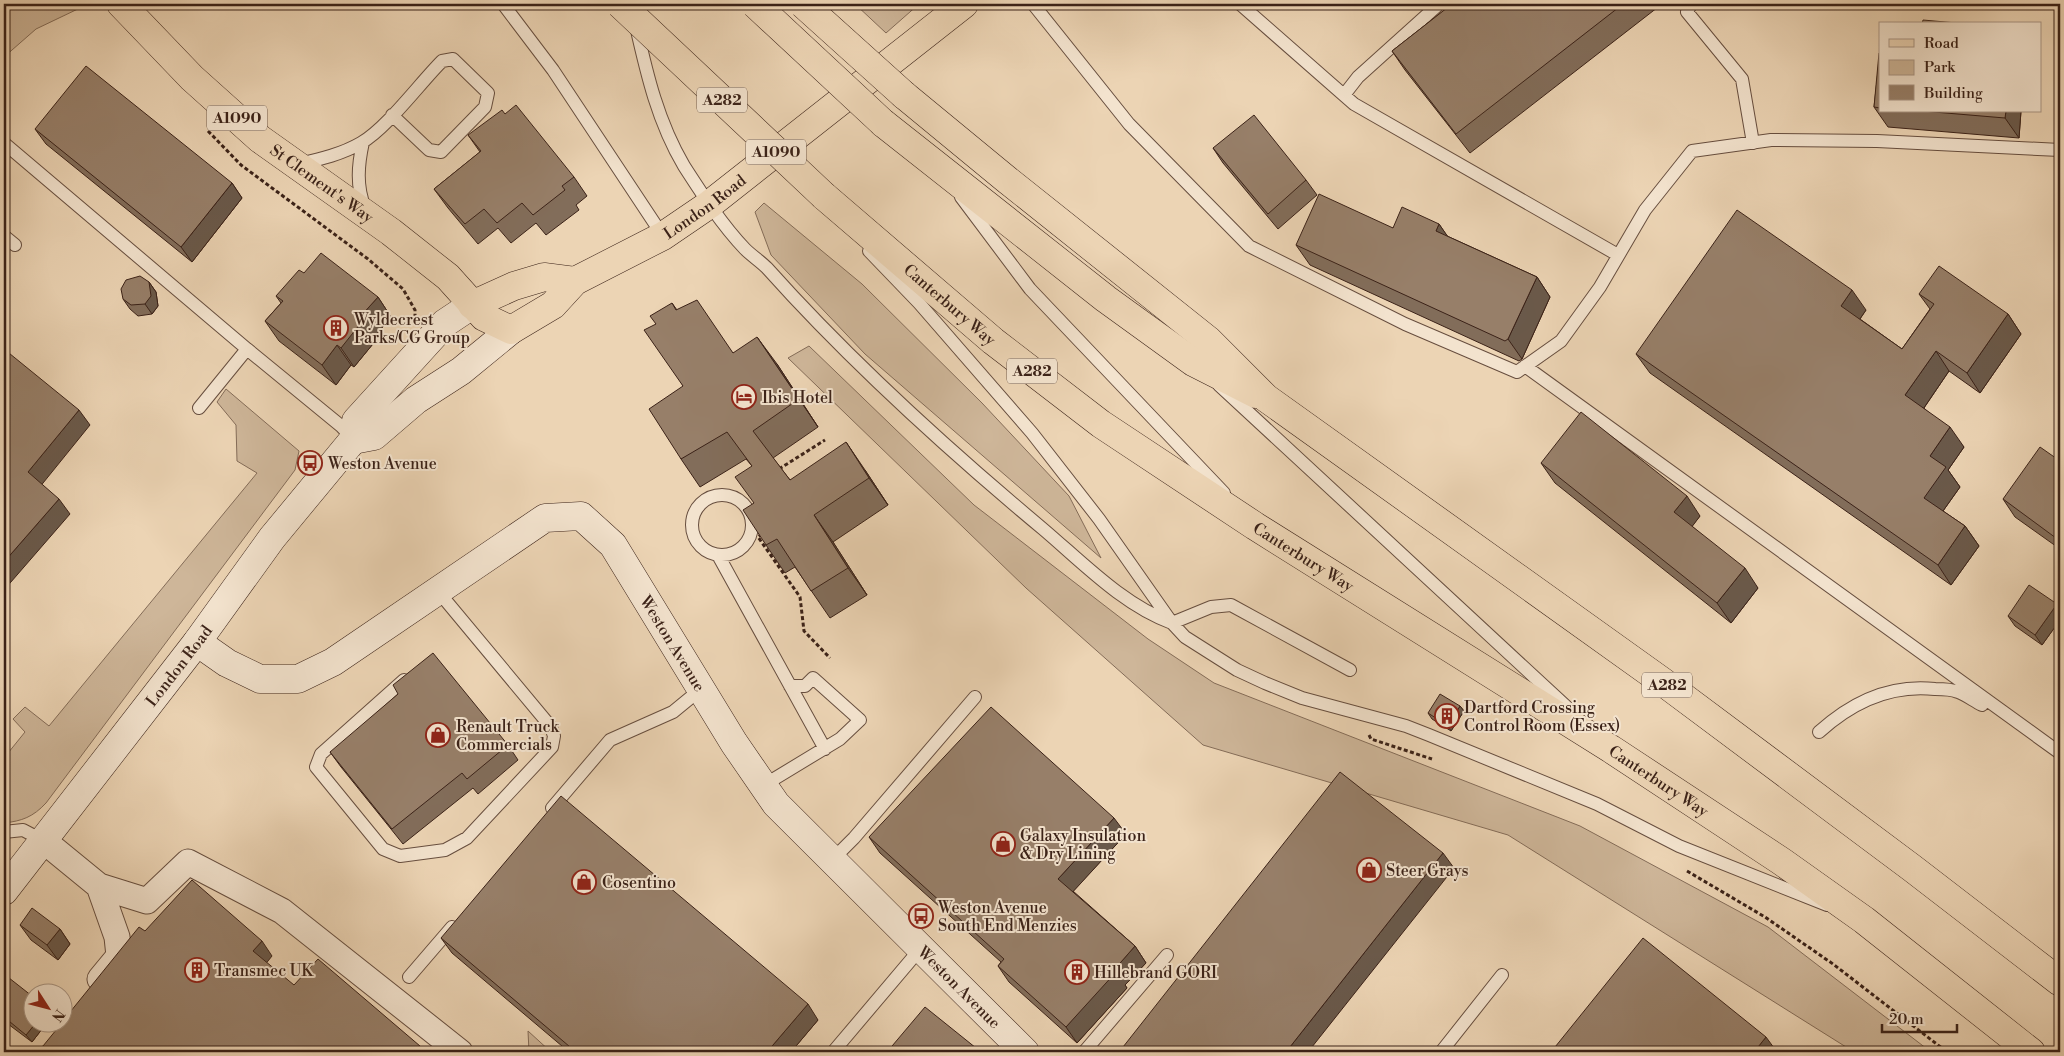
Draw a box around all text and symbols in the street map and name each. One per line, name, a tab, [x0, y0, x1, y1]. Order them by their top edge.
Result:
legend	[1879, 22, 2042, 112]
text: Road	[1924, 34, 1959, 53]
text: Park	[1924, 58, 1956, 77]
text: Building	[1923, 84, 1983, 103]
road number: A282	[697, 88, 747, 112]
road number: A1090	[207, 106, 267, 130]
street label: St Clement's Way	[266, 140, 377, 228]
road number: A1090	[746, 140, 806, 164]
street label: London Road	[660, 171, 750, 244]
street label: Canterbury Way	[899, 260, 1000, 350]
place label: Wyldecrest Parks/CG Group	[353, 310, 470, 348]
building icon: Wyldecrest Parks/CG Group	[323, 315, 349, 341]
road number: A282	[1007, 358, 1057, 384]
hotel icon: Ibis Hotel	[731, 384, 757, 410]
place label: Ibis Hotel	[762, 388, 833, 408]
bus stop icon: Weston Avenue	[297, 450, 323, 476]
place label: Weston Avenue	[327, 454, 437, 474]
street label: Canterbury Way	[1249, 518, 1357, 596]
street label: Weston Avenue	[635, 591, 709, 696]
street label: London Road	[142, 622, 217, 711]
road number: A282	[1642, 672, 1692, 698]
place label: Dartford Crossing Control Room (Essex)	[1464, 698, 1620, 736]
building icon: Dartford Crossing Control Room (Essex)	[1434, 703, 1460, 729]
place label: Renault Truck Commercials	[456, 717, 561, 755]
shop icon: Renault Truck Commercials	[425, 722, 451, 748]
street label: Canterbury Way	[1605, 741, 1712, 822]
place label: Galaxy Insulation & Dry Lining	[1020, 826, 1146, 864]
shop icon: Galaxy Insulation & Dry Lining	[990, 831, 1016, 857]
shop icon: Steer Grays	[1356, 857, 1382, 883]
place label: Steer Grays	[1386, 861, 1468, 881]
shop icon: Cosentino	[571, 869, 597, 895]
place label: Cosentino	[602, 873, 676, 893]
place label: Weston Avenue South End Menzies	[937, 898, 1077, 936]
bus stop icon: Weston Avenue South End Menzies	[908, 903, 934, 929]
street label: Weston Avenue	[913, 941, 1005, 1033]
building icon: Transmec UK	[184, 957, 210, 983]
building icon: Hillebrand GORI	[1064, 959, 1090, 985]
place label: Transmec UK	[214, 961, 314, 981]
place label: Hillebrand GORI	[1094, 963, 1217, 983]
north arrow	[22, 984, 72, 1034]
scale bar	[1882, 1001, 1956, 1033]
text: N	[47, 1005, 68, 1025]
text: 20 m	[1889, 1010, 1924, 1029]

